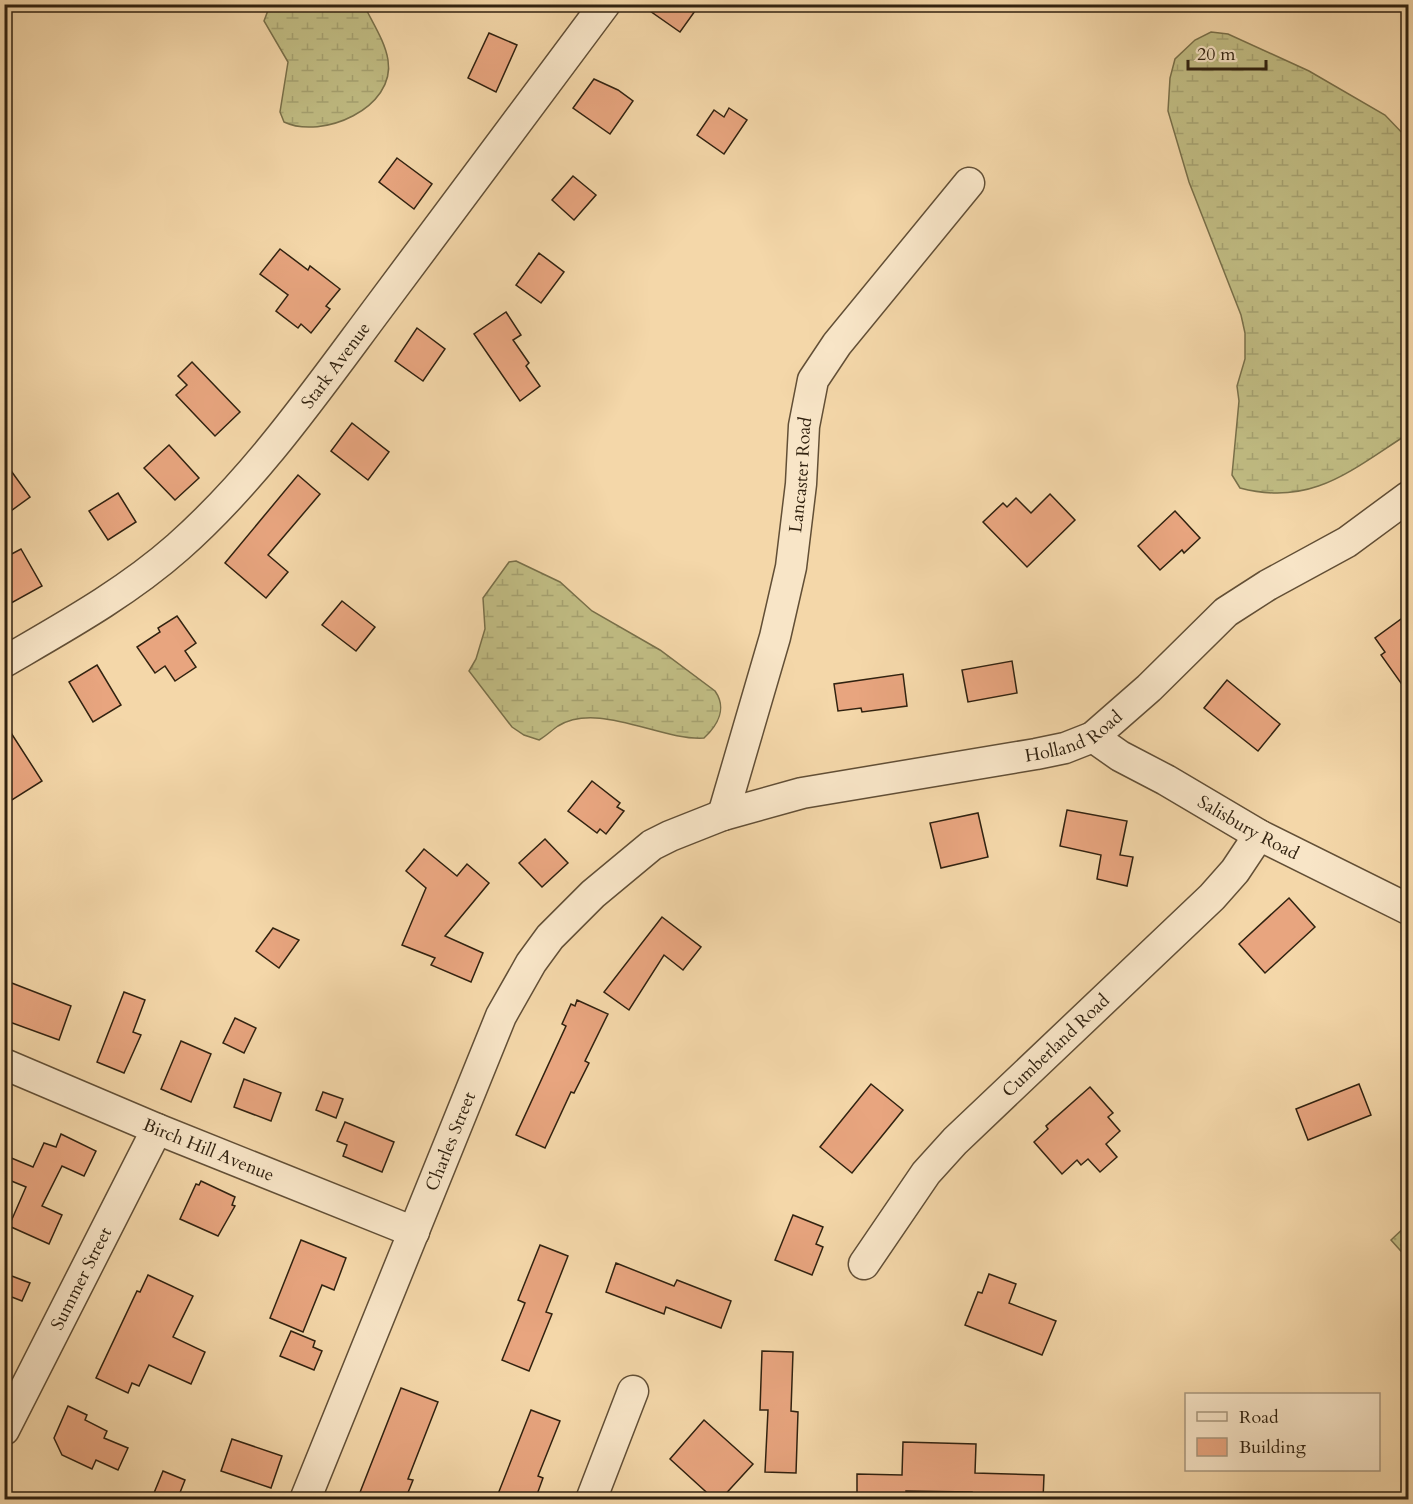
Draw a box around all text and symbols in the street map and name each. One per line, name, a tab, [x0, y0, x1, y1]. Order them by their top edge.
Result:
scale bar	[1188, 33, 1266, 71]
text: 20 m	[1197, 42, 1236, 67]
street label: Stark Avenue	[295, 317, 376, 414]
street label: Lancaster Road	[783, 414, 818, 534]
street label: Holland Road	[1023, 704, 1128, 768]
street label: Salisbury Road	[1193, 789, 1304, 866]
street label: Cumberland Road	[996, 988, 1115, 1103]
street label: Charles Street	[419, 1088, 482, 1195]
street label: Birch Hill Avenue	[139, 1112, 278, 1187]
street label: Summer Street	[44, 1222, 118, 1334]
legend	[1185, 1393, 1380, 1471]
text: Road	[1239, 1405, 1279, 1430]
text: Building	[1239, 1435, 1307, 1460]

